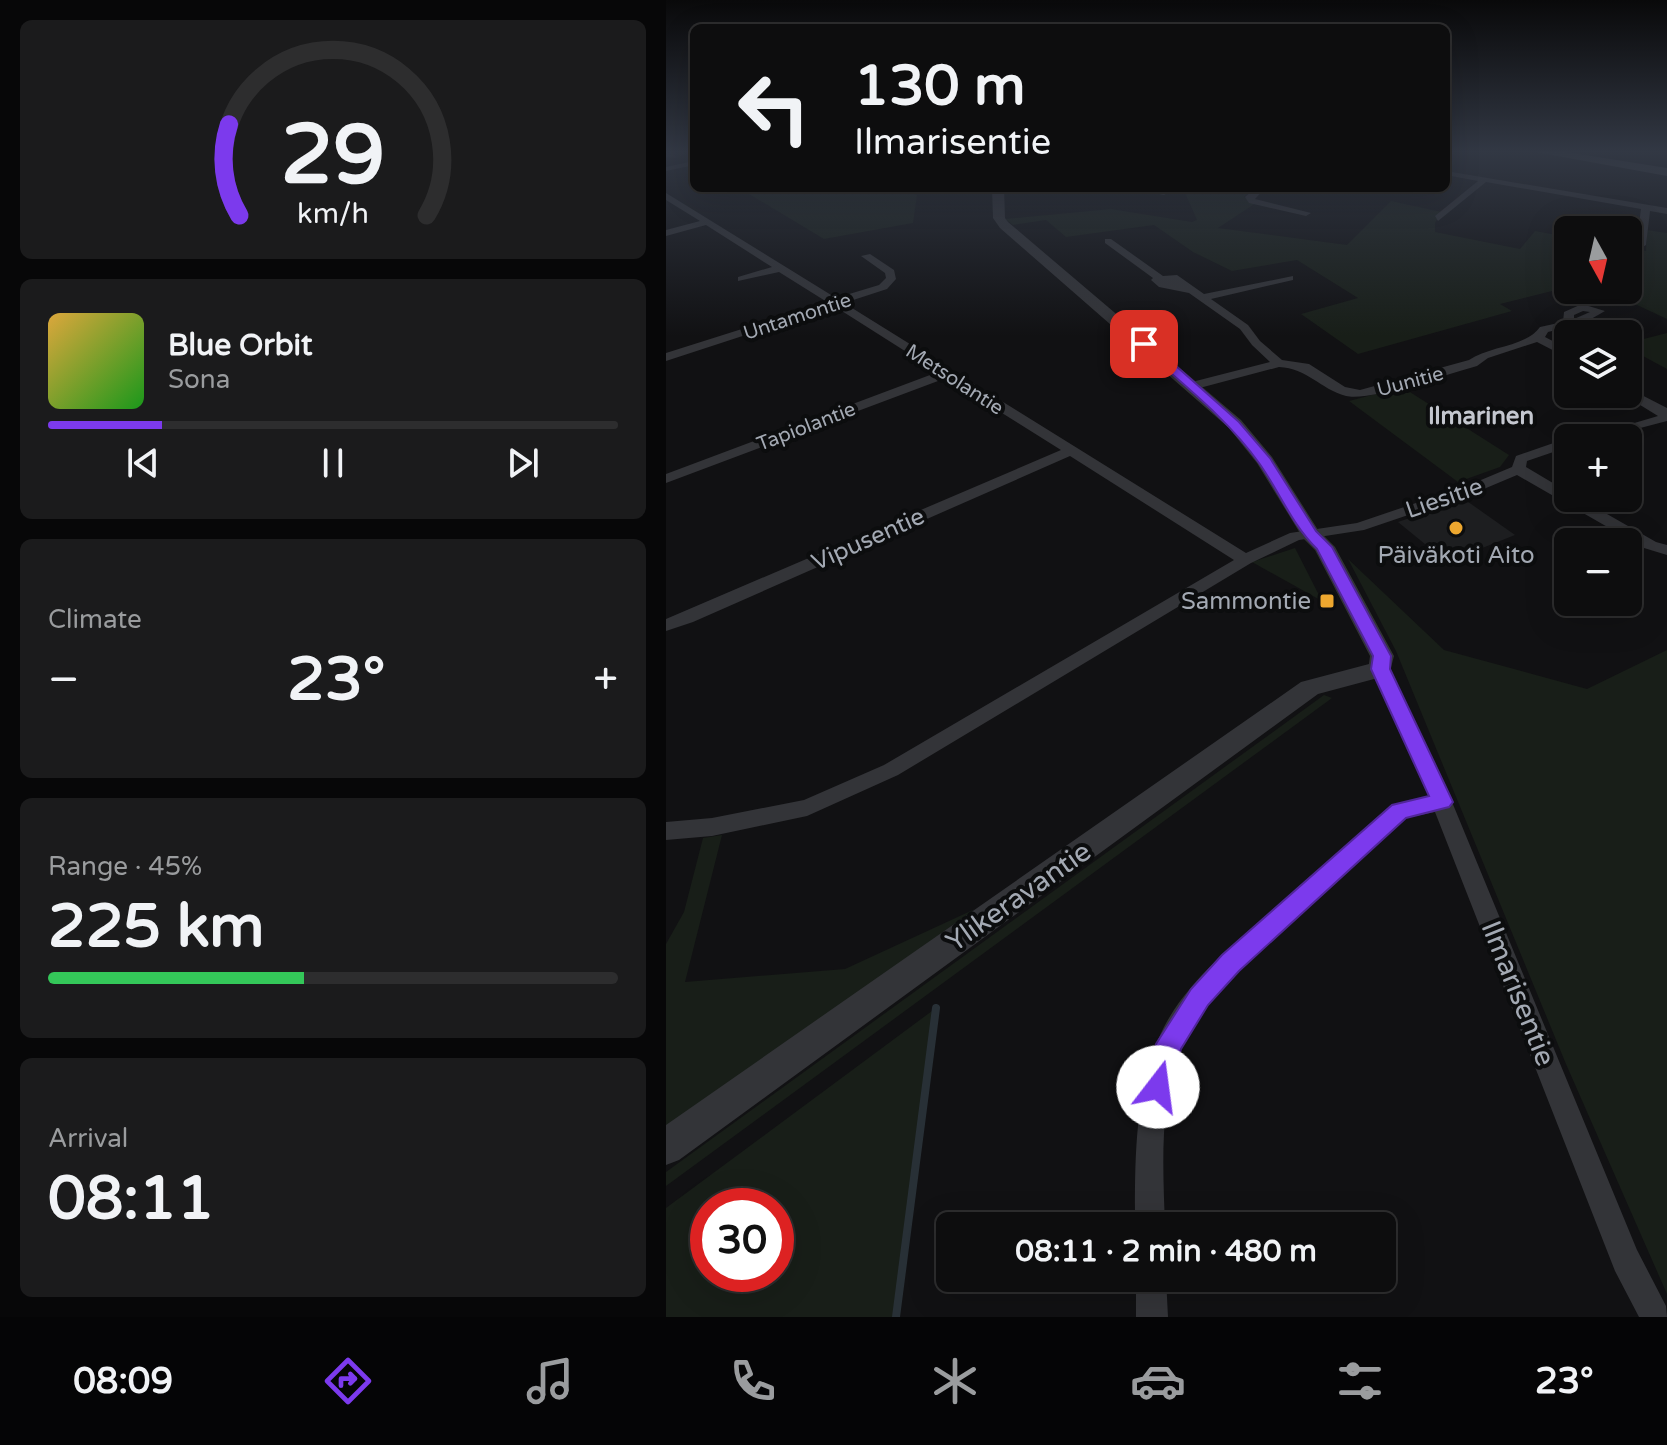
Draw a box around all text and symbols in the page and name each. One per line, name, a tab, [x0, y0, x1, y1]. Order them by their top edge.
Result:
text: 130 m	[854, 53, 1025, 120]
icon: left	[722, 56, 826, 160]
text: 29	[281, 105, 385, 205]
text: Ilmarisentie	[854, 121, 1051, 164]
text: km/h	[297, 197, 369, 231]
north arrow	[1554, 216, 1642, 304]
map controls	[1554, 216, 1642, 616]
street label: Untamontie	[740, 288, 854, 346]
pin	[1110, 310, 1178, 378]
button: layers	[1554, 320, 1642, 408]
icon: arrive	[1122, 322, 1166, 366]
text: Blue Orbit	[168, 327, 313, 364]
street label: Metsolantie	[901, 339, 1008, 420]
street label: Uunitie	[1374, 362, 1446, 402]
text: Sona	[168, 364, 230, 395]
street label: Tapiolantie	[754, 397, 859, 457]
district label: Ilmarinen	[1428, 402, 1534, 431]
button: +	[1554, 424, 1642, 512]
icon: previous	[121, 441, 165, 485]
icon: pause	[311, 441, 355, 485]
icon: next	[501, 441, 545, 485]
street label: Liesitie	[1402, 472, 1487, 525]
street label: Vipusentie	[807, 502, 929, 577]
marker: Päiväkoti Aito	[1447, 519, 1465, 537]
button: −	[1554, 528, 1642, 616]
place label: Päiväkoti Aito	[1377, 541, 1535, 570]
place label: Sammontie	[1181, 587, 1311, 616]
marker: Sammontie	[1318, 592, 1336, 610]
text: Climate	[48, 604, 142, 635]
text: 23°	[287, 644, 385, 716]
text: −	[48, 654, 79, 707]
text: +	[593, 654, 618, 707]
street label: Ylikeravantie	[939, 834, 1098, 959]
text: Range · 45%	[48, 851, 202, 882]
text: 225 km	[48, 891, 264, 963]
street label: Ilmarisentie	[1474, 916, 1563, 1071]
position arrow	[1116, 1045, 1200, 1129]
text: Arrival	[48, 1123, 128, 1154]
text: 08:11	[48, 1163, 214, 1235]
speed limit sign: 30	[690, 1188, 794, 1292]
text: 08:11 · 2 min · 480 m	[1015, 1233, 1317, 1270]
icon: directions	[320, 1353, 376, 1409]
icon: music	[522, 1353, 578, 1409]
icon: phone	[725, 1353, 781, 1409]
icon: climate	[927, 1353, 983, 1409]
icon: car	[1130, 1353, 1186, 1409]
icon: filters	[1332, 1353, 1388, 1409]
text: 08:09	[73, 1360, 173, 1403]
text: 23°	[1535, 1360, 1594, 1403]

